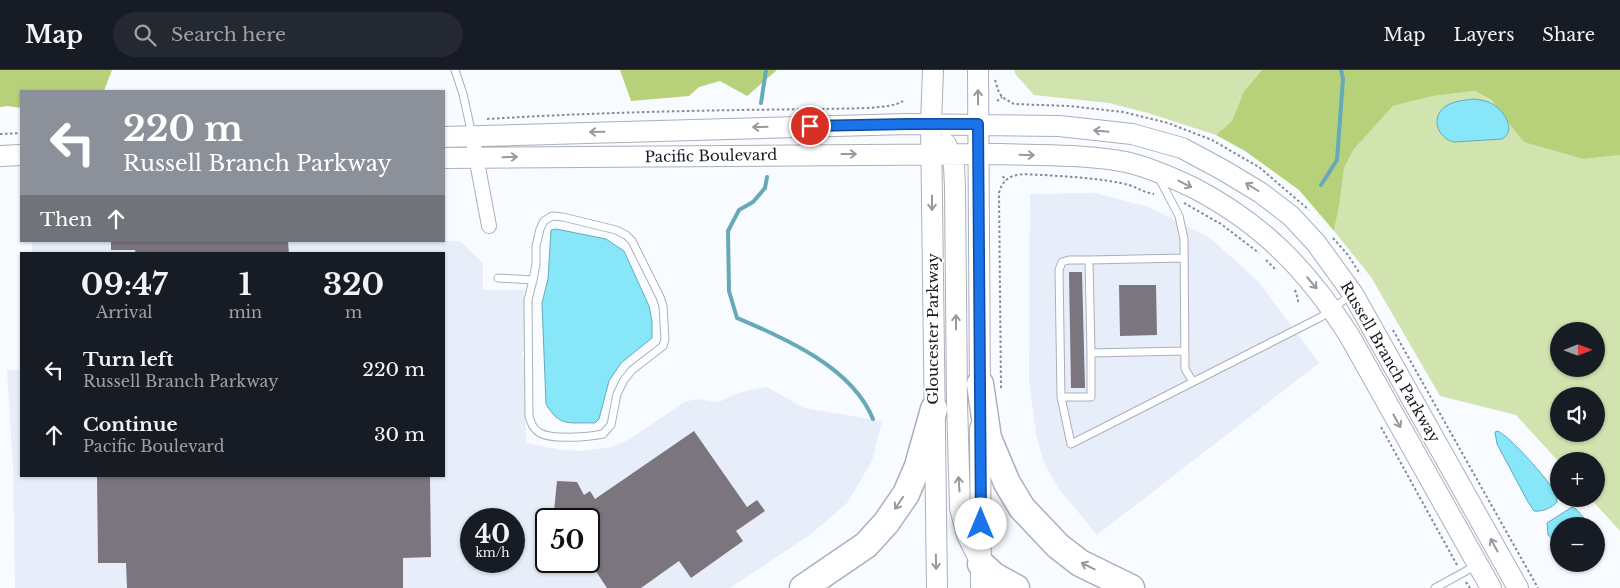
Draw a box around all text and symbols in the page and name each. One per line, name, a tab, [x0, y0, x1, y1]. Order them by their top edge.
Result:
search box	[113, 12, 463, 57]
text: Map	[25, 20, 83, 49]
icon: search	[131, 21, 159, 49]
text: Search here	[171, 23, 286, 46]
text: Map	[1384, 24, 1425, 46]
text: Layers	[1453, 24, 1514, 46]
text: Share	[1542, 24, 1595, 46]
one-way arrow	[973, 89, 983, 106]
pin	[789, 105, 831, 147]
text: 220 m	[123, 107, 243, 150]
icon: left	[40, 110, 105, 175]
icon: arrive	[796, 112, 824, 140]
one-way arrow	[752, 123, 768, 132]
one-way arrow	[1094, 126, 1110, 136]
one-way arrow	[590, 127, 606, 136]
street label: Pacific Boulevard	[644, 145, 778, 166]
one-way arrow	[840, 149, 857, 159]
text: Russell Branch Parkway	[123, 150, 392, 177]
one-way arrow	[1018, 150, 1035, 160]
one-way arrow	[502, 152, 518, 162]
one-way arrow	[1177, 180, 1192, 189]
one-way arrow	[1245, 182, 1259, 192]
one-way arrow	[927, 194, 937, 210]
icon: ahead	[102, 205, 130, 233]
text: Then	[40, 208, 92, 231]
street label: Gloucester Parkway	[923, 253, 942, 405]
text: 09:47	[81, 266, 168, 303]
text: 1	[239, 266, 252, 303]
text: 320	[323, 266, 384, 303]
one-way arrow	[1306, 276, 1317, 289]
street label: Russell Branch Parkway	[1336, 278, 1445, 446]
text: Arrival	[96, 302, 153, 322]
text: min	[228, 302, 262, 322]
text: m	[345, 302, 362, 322]
one-way arrow	[951, 314, 961, 330]
north arrow	[1550, 322, 1605, 378]
map controls	[1550, 322, 1605, 572]
text: Turn left	[83, 348, 174, 371]
icon: left	[40, 356, 68, 384]
text: 220 m	[362, 358, 425, 381]
text: Russell Branch Parkway	[83, 371, 278, 391]
button: sound	[1550, 387, 1605, 442]
text: Continue	[83, 413, 178, 436]
one-way arrow	[1393, 413, 1403, 427]
icon: ahead	[40, 421, 68, 449]
text: 30 m	[374, 423, 425, 446]
text: Pacific Boulevard	[83, 436, 225, 456]
button: +	[1550, 452, 1605, 507]
one-way arrow	[954, 476, 964, 492]
one-way arrow	[894, 496, 904, 510]
position arrow	[954, 497, 1006, 549]
speed limit sign: 50	[535, 508, 600, 573]
button: −	[1550, 517, 1605, 572]
text: 40	[475, 519, 510, 550]
one-way arrow	[1489, 538, 1499, 553]
text: km/h	[475, 545, 510, 560]
one-way arrow	[931, 554, 941, 570]
one-way arrow	[1080, 561, 1095, 571]

